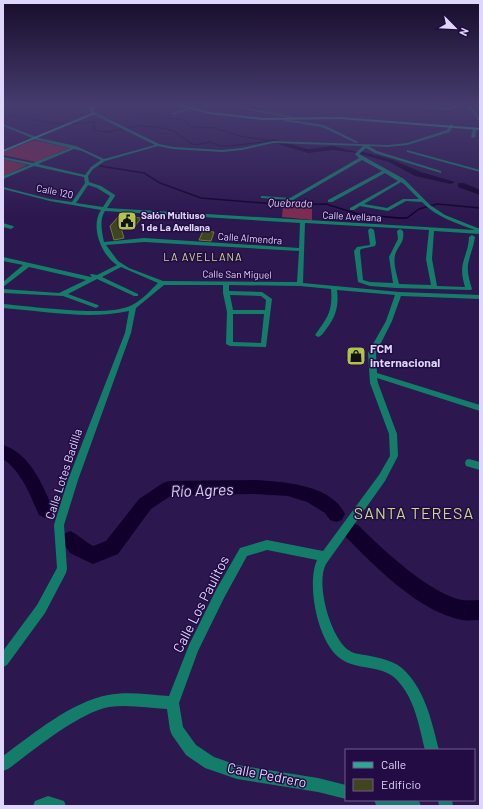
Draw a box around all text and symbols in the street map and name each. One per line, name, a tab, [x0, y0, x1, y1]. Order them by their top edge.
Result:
north arrow	[435, 8, 475, 48]
text: N	[457, 26, 472, 38]
street label: Calle 120	[35, 182, 75, 200]
water label: Quebrada	[268, 196, 313, 209]
street label: Calle Avellana	[322, 208, 382, 224]
place label: Salón Multiuso 1 de La Avellana	[141, 209, 210, 233]
public building icon: Salón Multiuso 1 de La Avellana	[116, 210, 138, 232]
street label: Calle Almendra	[217, 230, 283, 246]
district label: LA AVELLANA	[163, 250, 243, 263]
street label: Calle San Miguel	[202, 267, 272, 281]
place label: FCM internacional	[370, 341, 440, 369]
shop icon: FCM internacional	[345, 345, 367, 367]
street label: Calle Lotes Badilla	[42, 427, 84, 521]
water label: Río Agres	[170, 479, 234, 500]
district label: SANTA TERESA	[354, 503, 474, 522]
street label: Calle Los Paulitos	[169, 552, 232, 655]
legend	[345, 749, 475, 801]
text: Calle	[381, 757, 406, 771]
street label: Calle Pedrero	[226, 758, 308, 791]
text: Edificio	[381, 777, 421, 791]

